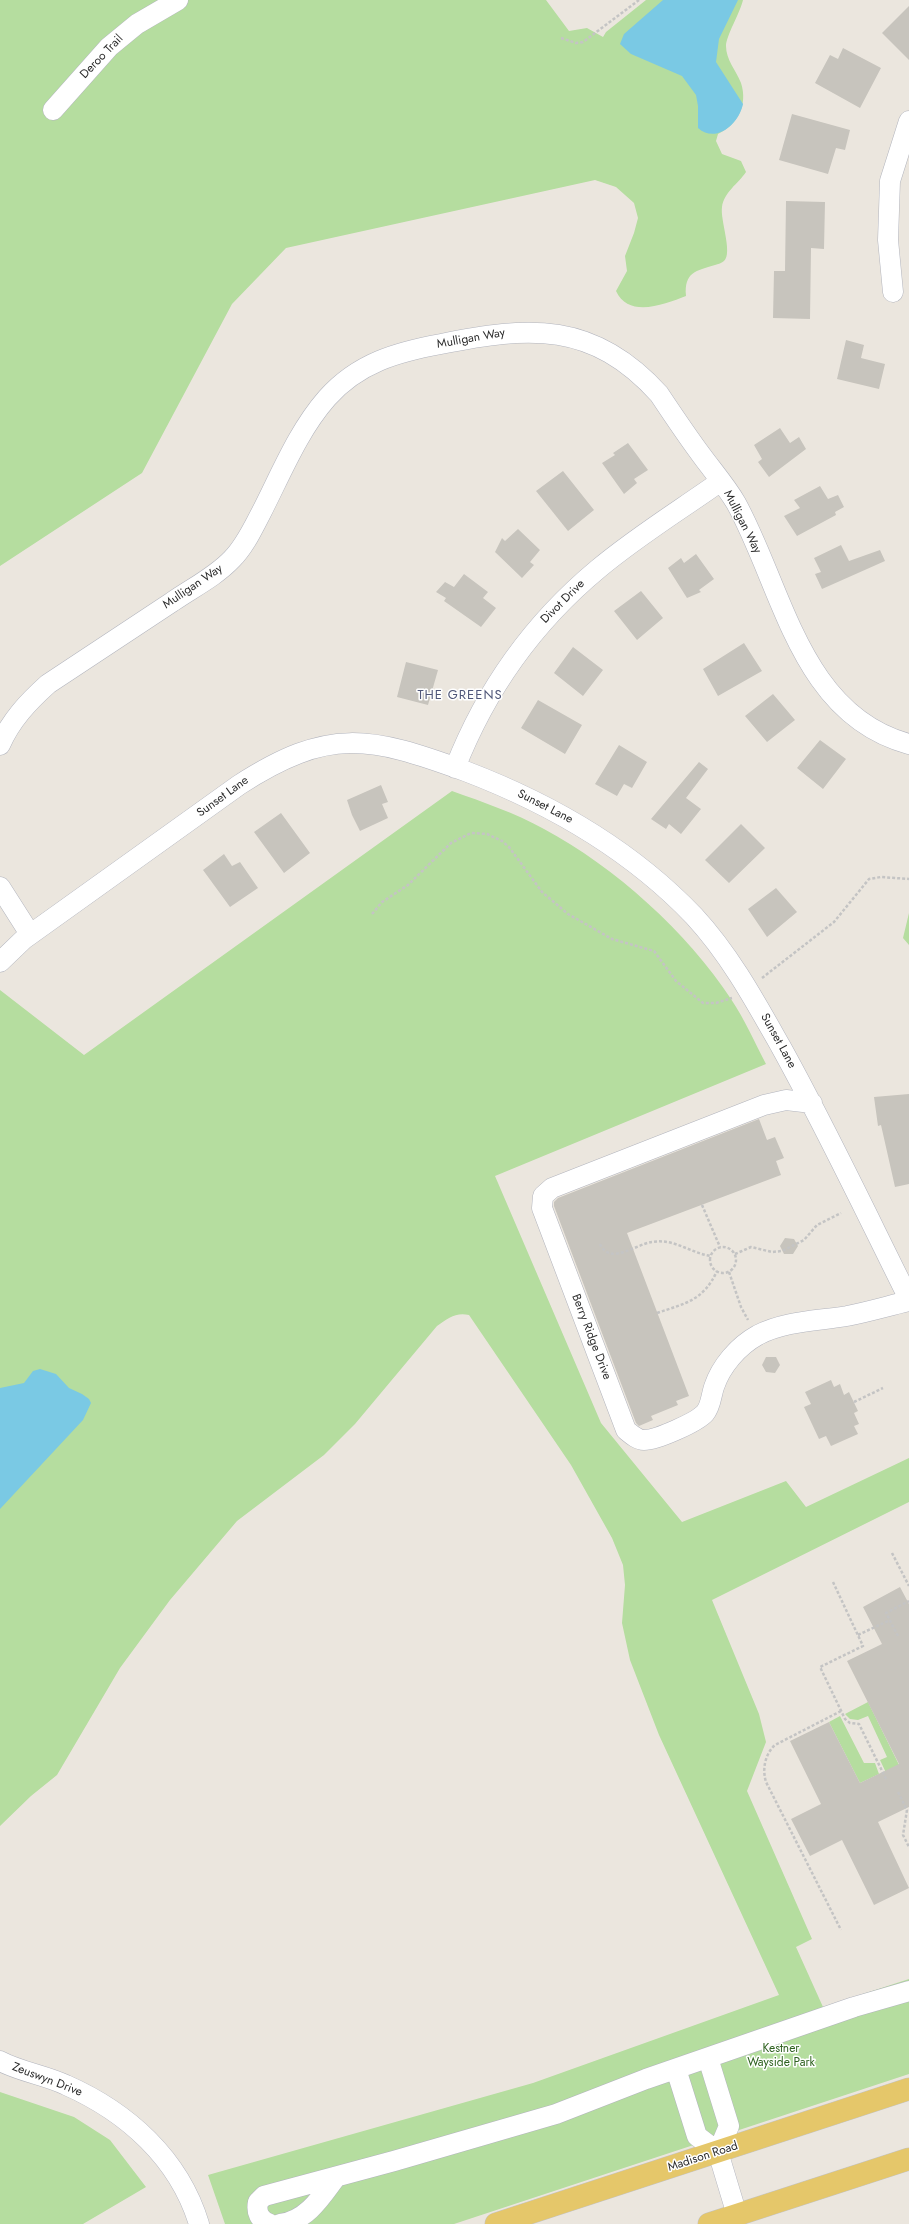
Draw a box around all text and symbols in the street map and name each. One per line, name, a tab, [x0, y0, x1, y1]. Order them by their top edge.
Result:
street label: Deroo Trail	[78, 32, 126, 82]
street label: Mulligan Way	[436, 326, 506, 352]
street label: Mulligan Way	[720, 488, 764, 556]
street label: Mulligan Way	[160, 562, 226, 612]
street label: Divot Drive	[538, 577, 588, 627]
district label: THE GREENS	[417, 688, 503, 704]
street label: Sunset Lane	[194, 773, 252, 821]
street label: Sunset Lane	[515, 787, 575, 827]
street label: Sunset Lane	[757, 1011, 799, 1071]
street label: Berry Ridge Drive	[568, 1292, 614, 1382]
park label: Kestner Wayside Park	[747, 2042, 815, 2070]
street label: Zeuswyn Drive	[10, 2060, 84, 2100]
street label: Madison Road	[666, 2139, 740, 2175]

